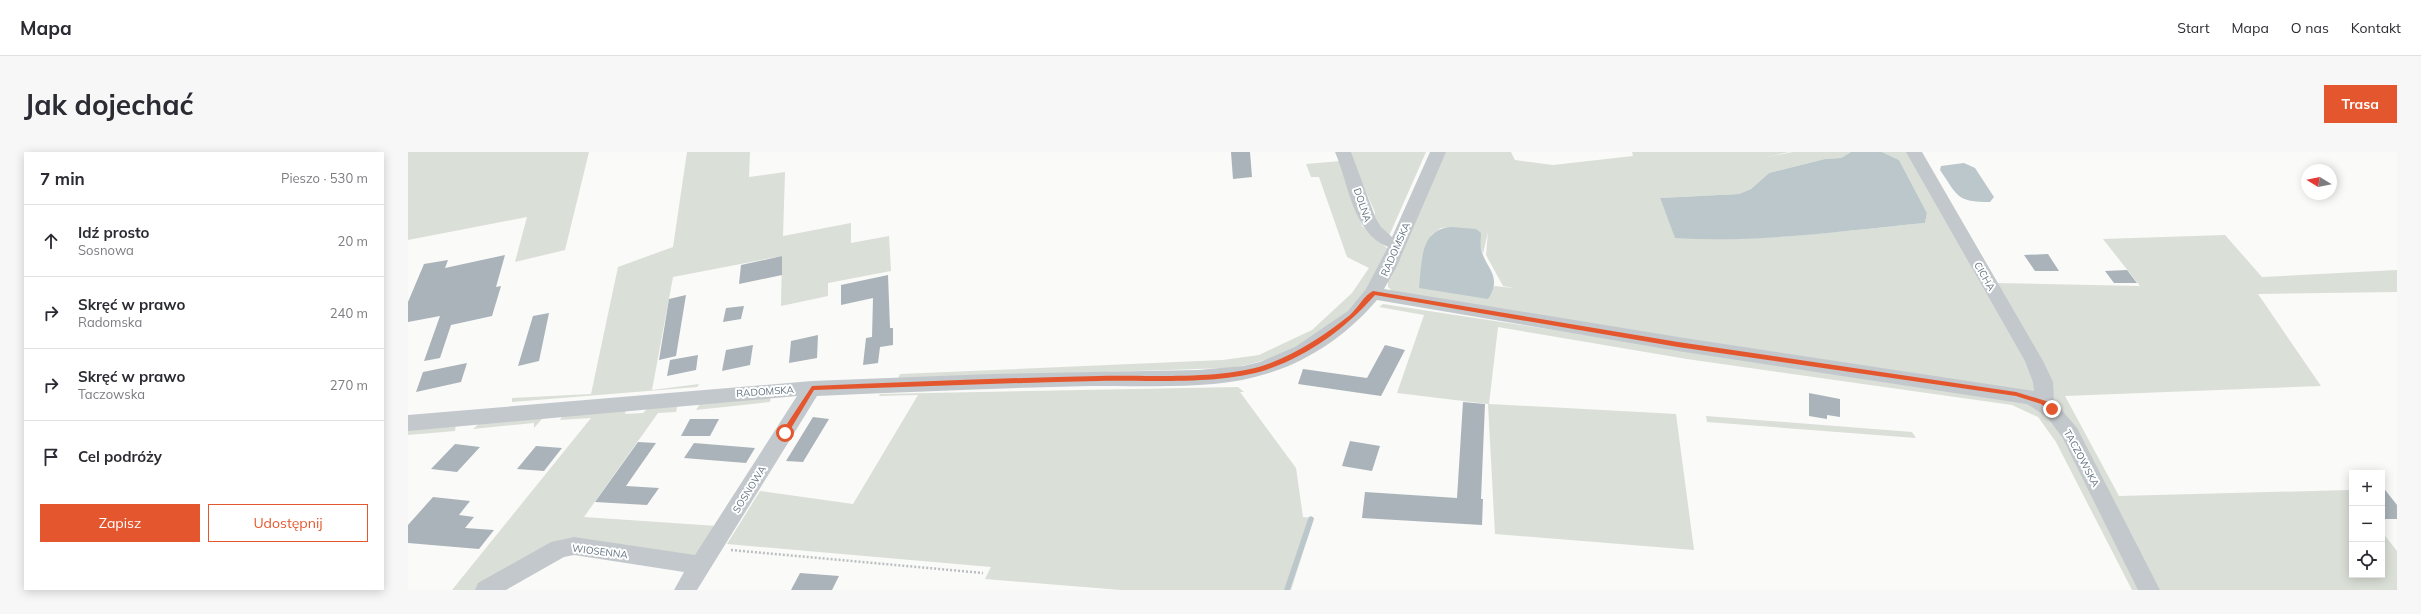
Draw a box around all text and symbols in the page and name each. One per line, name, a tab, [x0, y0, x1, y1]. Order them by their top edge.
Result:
text: Mapa	[20, 16, 72, 40]
text: Start	[2177, 19, 2210, 37]
text: Mapa	[2232, 19, 2269, 37]
text: O nas	[2291, 19, 2329, 37]
text: Kontakt	[2351, 19, 2401, 37]
button: Trasa	[2324, 85, 2397, 123]
text: Jak dojechać	[24, 87, 194, 122]
north arrow	[2301, 164, 2337, 200]
text: 7 min	[40, 168, 85, 189]
text: Pieszo · 530 m	[281, 170, 368, 186]
street label: DOLNA	[1351, 186, 1375, 225]
street label: RADOMSKA	[1378, 220, 1413, 278]
text: Idź prosto	[78, 223, 149, 242]
icon: ahead	[40, 230, 62, 252]
text: 20 m	[338, 233, 368, 249]
text: Sosnowa	[78, 242, 134, 258]
street label: CICHA	[1971, 259, 1998, 294]
text: Skręć w prawo	[78, 295, 185, 314]
icon: right	[40, 302, 62, 324]
text: 240 m	[330, 305, 368, 321]
text: Radomska	[78, 314, 142, 330]
text: Skręć w prawo	[78, 367, 185, 386]
icon: right	[40, 374, 62, 396]
text: 270 m	[330, 377, 368, 393]
street label: RADOMSKA	[736, 383, 795, 400]
text: Taczowska	[78, 386, 145, 402]
route end	[2043, 400, 2061, 418]
route start	[776, 424, 794, 442]
street label: TACZOWSKA	[2061, 427, 2102, 490]
icon: arrive	[40, 446, 62, 468]
text: Cel podróży	[78, 447, 162, 466]
street label: SOSNOWA	[730, 463, 769, 515]
map controls	[2349, 470, 2385, 578]
button: +	[2349, 470, 2385, 506]
button: Zapisz	[40, 504, 200, 542]
button: Udostępnij	[208, 504, 368, 542]
button: −	[2349, 506, 2385, 542]
street label: WIOSENNA	[571, 542, 629, 561]
button: locate	[2349, 542, 2385, 578]

